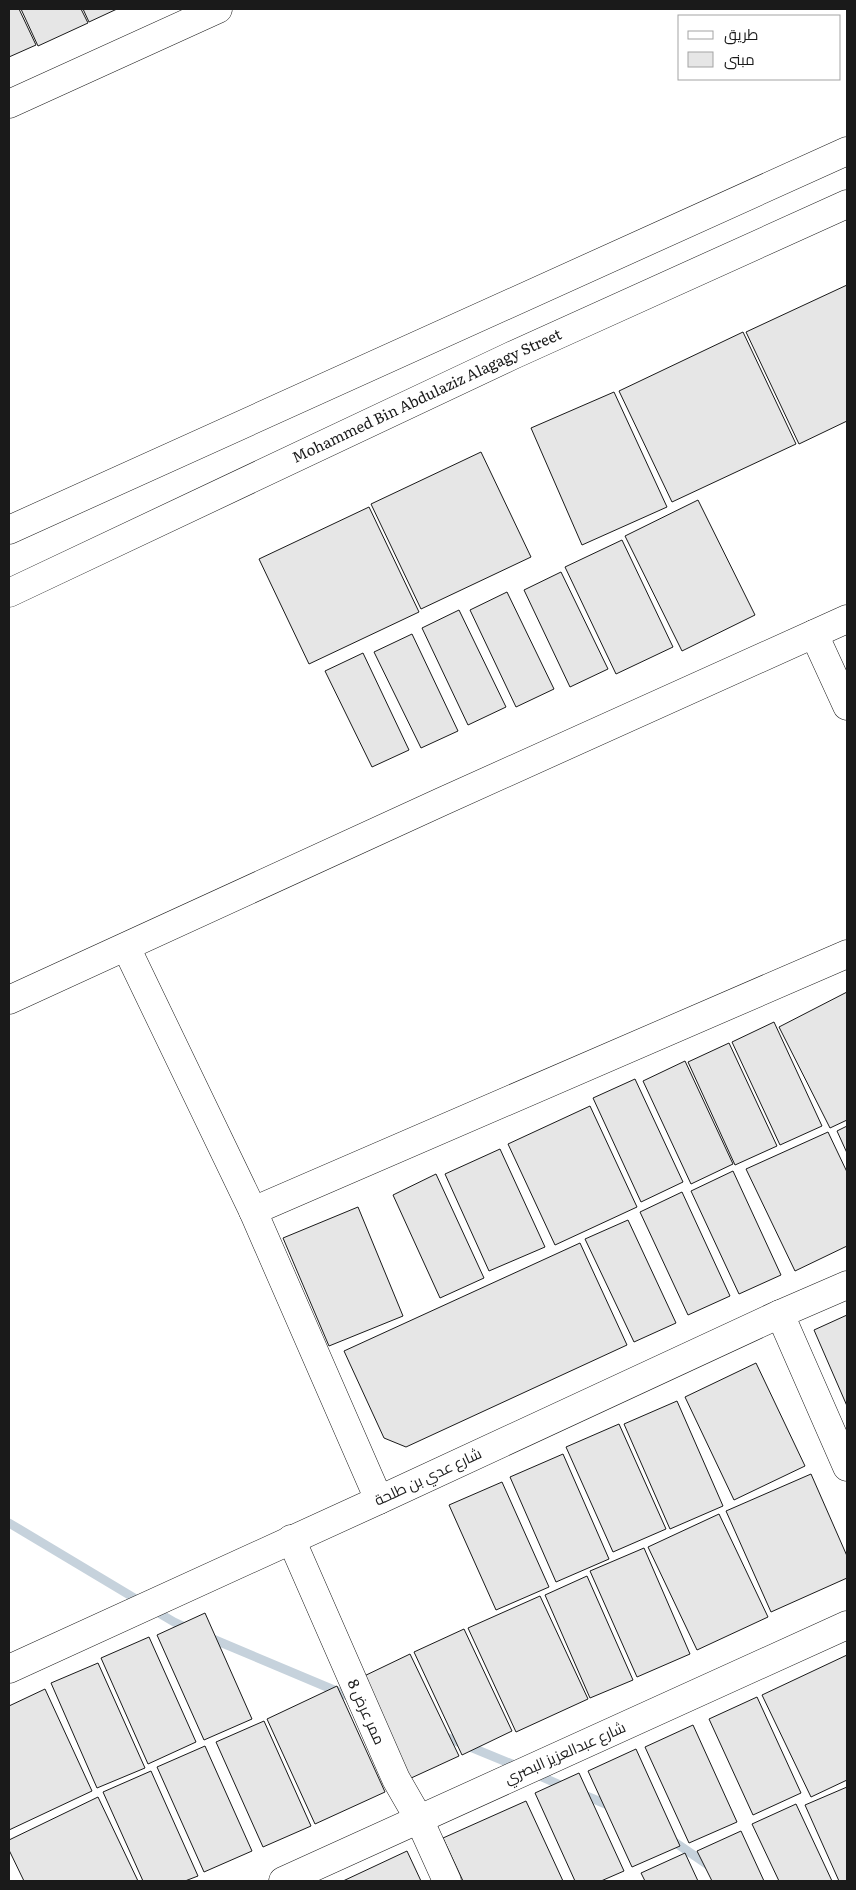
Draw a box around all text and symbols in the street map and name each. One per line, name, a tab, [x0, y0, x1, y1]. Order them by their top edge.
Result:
legend	[678, 15, 841, 80]
text: طريق	[724, 22, 758, 45]
text: مبنى	[724, 47, 755, 70]
street label: Mohammed Bin Abdulaziz Alagagy Street	[288, 322, 565, 468]
street label: شارع عدي بن طلحة	[370, 1441, 486, 1512]
street label: ممر عرض 8	[343, 1675, 392, 1748]
street label: شارع عبدالعزيز البصري	[500, 1714, 630, 1791]

